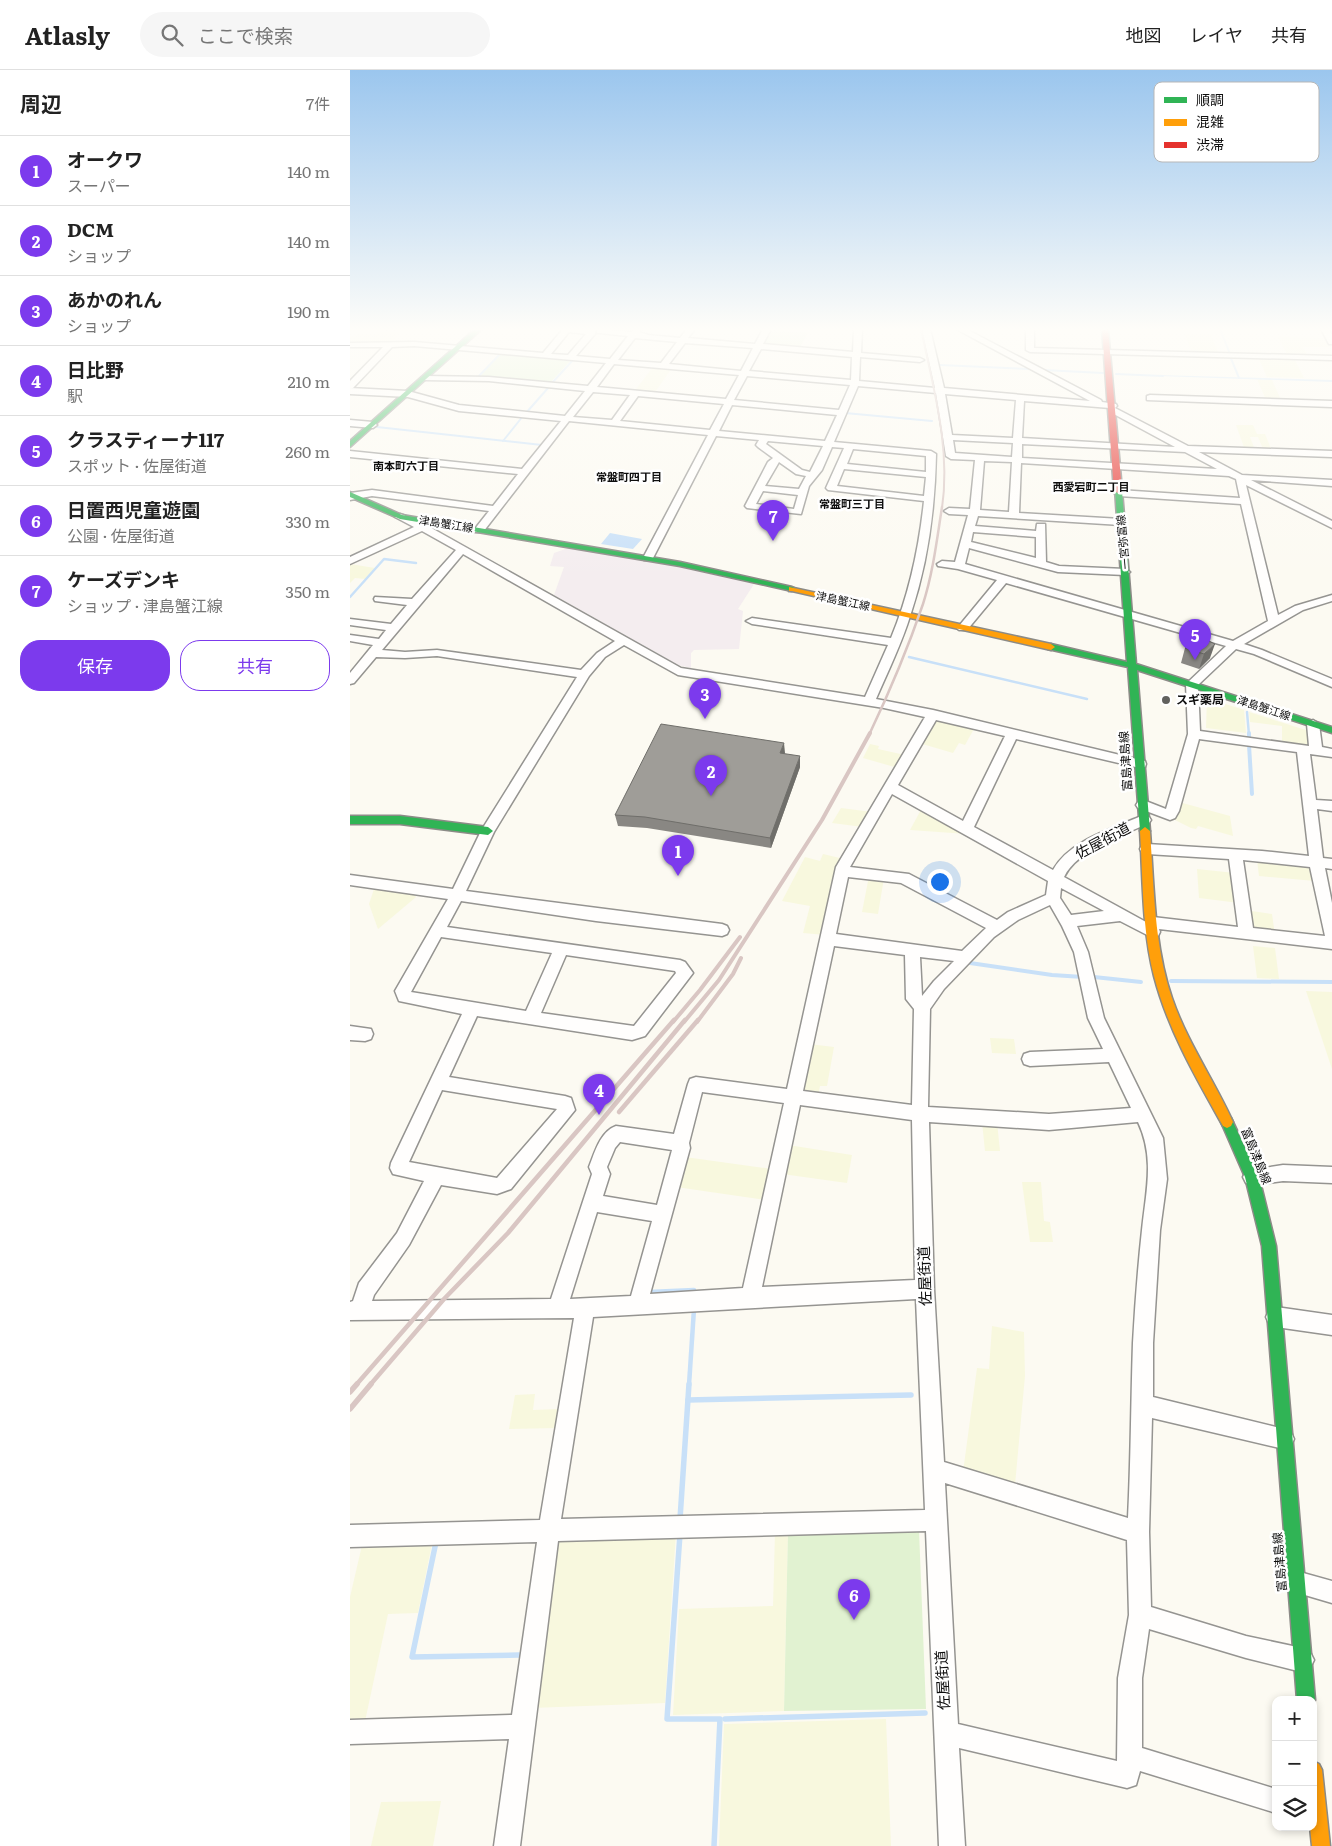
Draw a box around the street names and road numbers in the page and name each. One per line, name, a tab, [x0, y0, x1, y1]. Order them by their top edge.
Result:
street label: 津島蟹江線	[418, 511, 475, 535]
street label: 一宮弥富線	[1112, 514, 1132, 570]
street label: 津島蟹江線	[815, 586, 872, 614]
street label: 津島蟹江線	[1236, 691, 1293, 723]
street label: 富島津島線	[1114, 731, 1136, 792]
street label: 佐屋街道	[1070, 815, 1134, 864]
street label: 富島津島線	[1237, 1124, 1277, 1187]
street label: 佐屋街道	[911, 1246, 936, 1306]
street label: 富島津島線	[1267, 1531, 1291, 1593]
street label: 佐屋街道	[928, 1650, 955, 1711]

